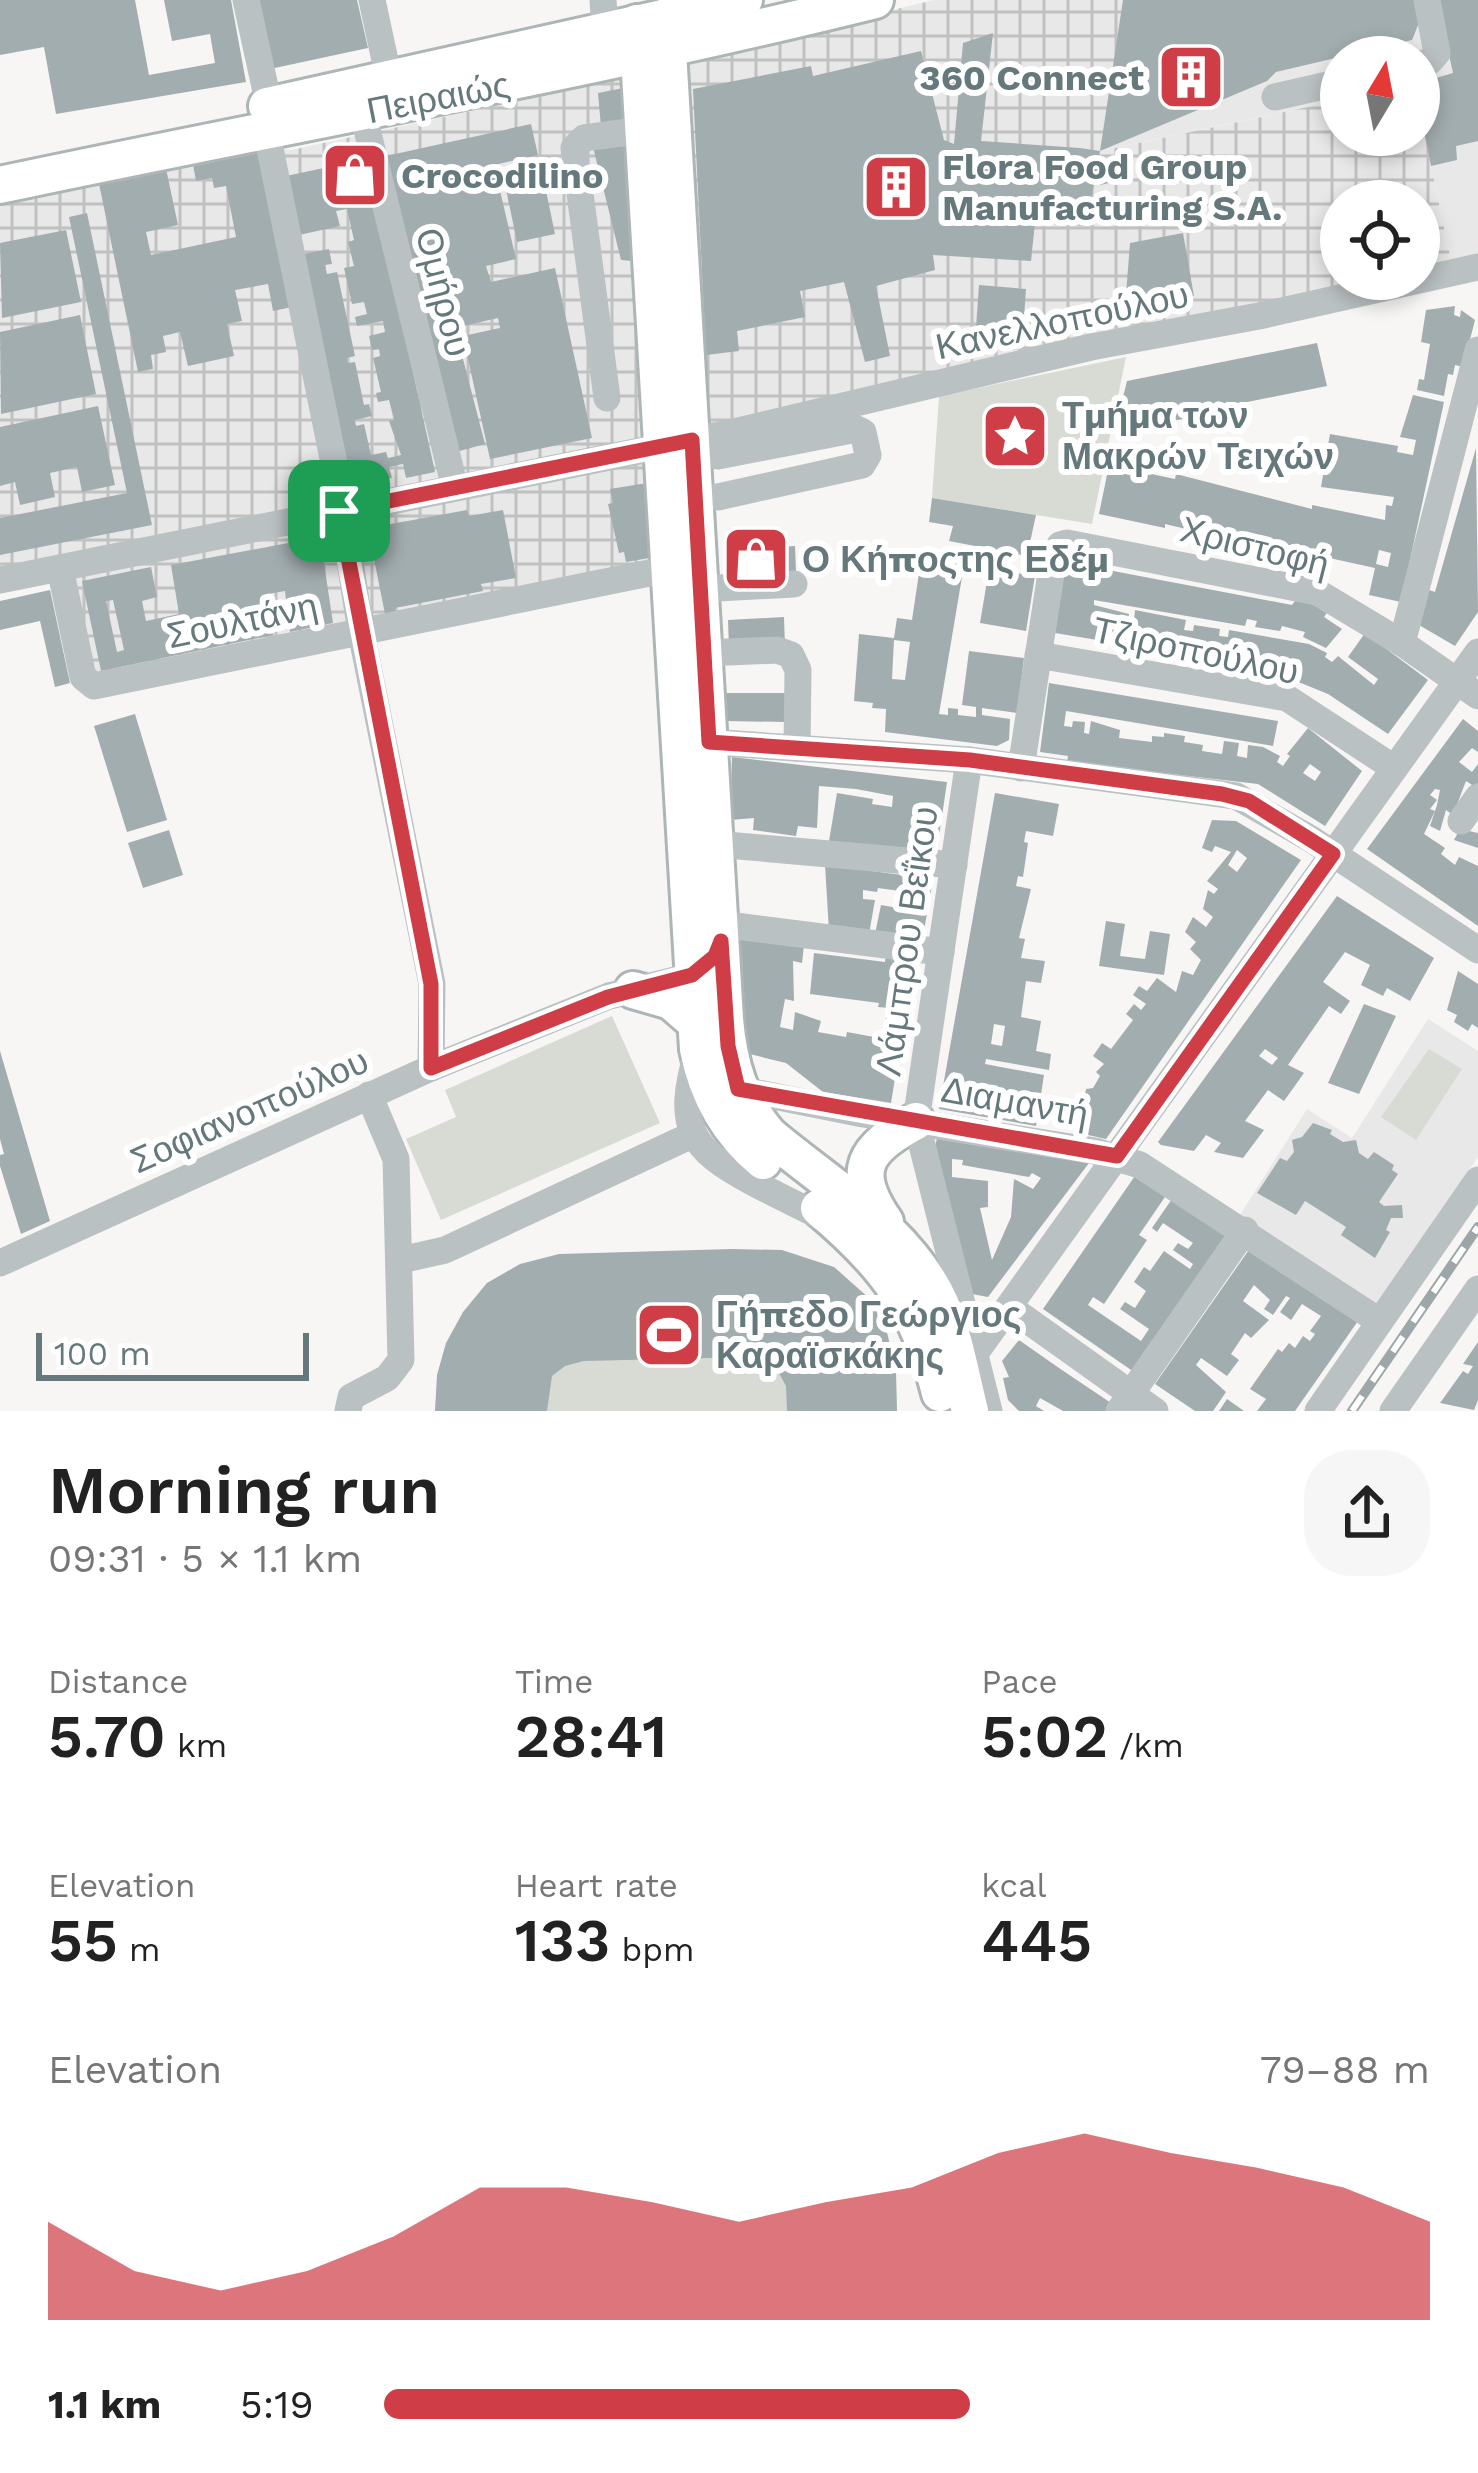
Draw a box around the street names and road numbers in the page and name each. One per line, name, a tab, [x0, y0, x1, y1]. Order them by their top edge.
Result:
street label: Πειραιώς	[363, 64, 513, 132]
street label: Ομήρου	[407, 224, 479, 361]
street label: Κανελλοπούλου	[932, 274, 1192, 368]
street label: Χριστοφή	[1176, 508, 1333, 586]
street label: Σουλτάνη	[163, 585, 321, 657]
street label: Τζιροπούλου	[1089, 609, 1302, 693]
street label: Λάμπρου Βεΐκου	[867, 804, 947, 1079]
street label: Σοφιανοπούλου	[124, 1040, 375, 1182]
street label: Διαμαντή	[938, 1068, 1092, 1136]

